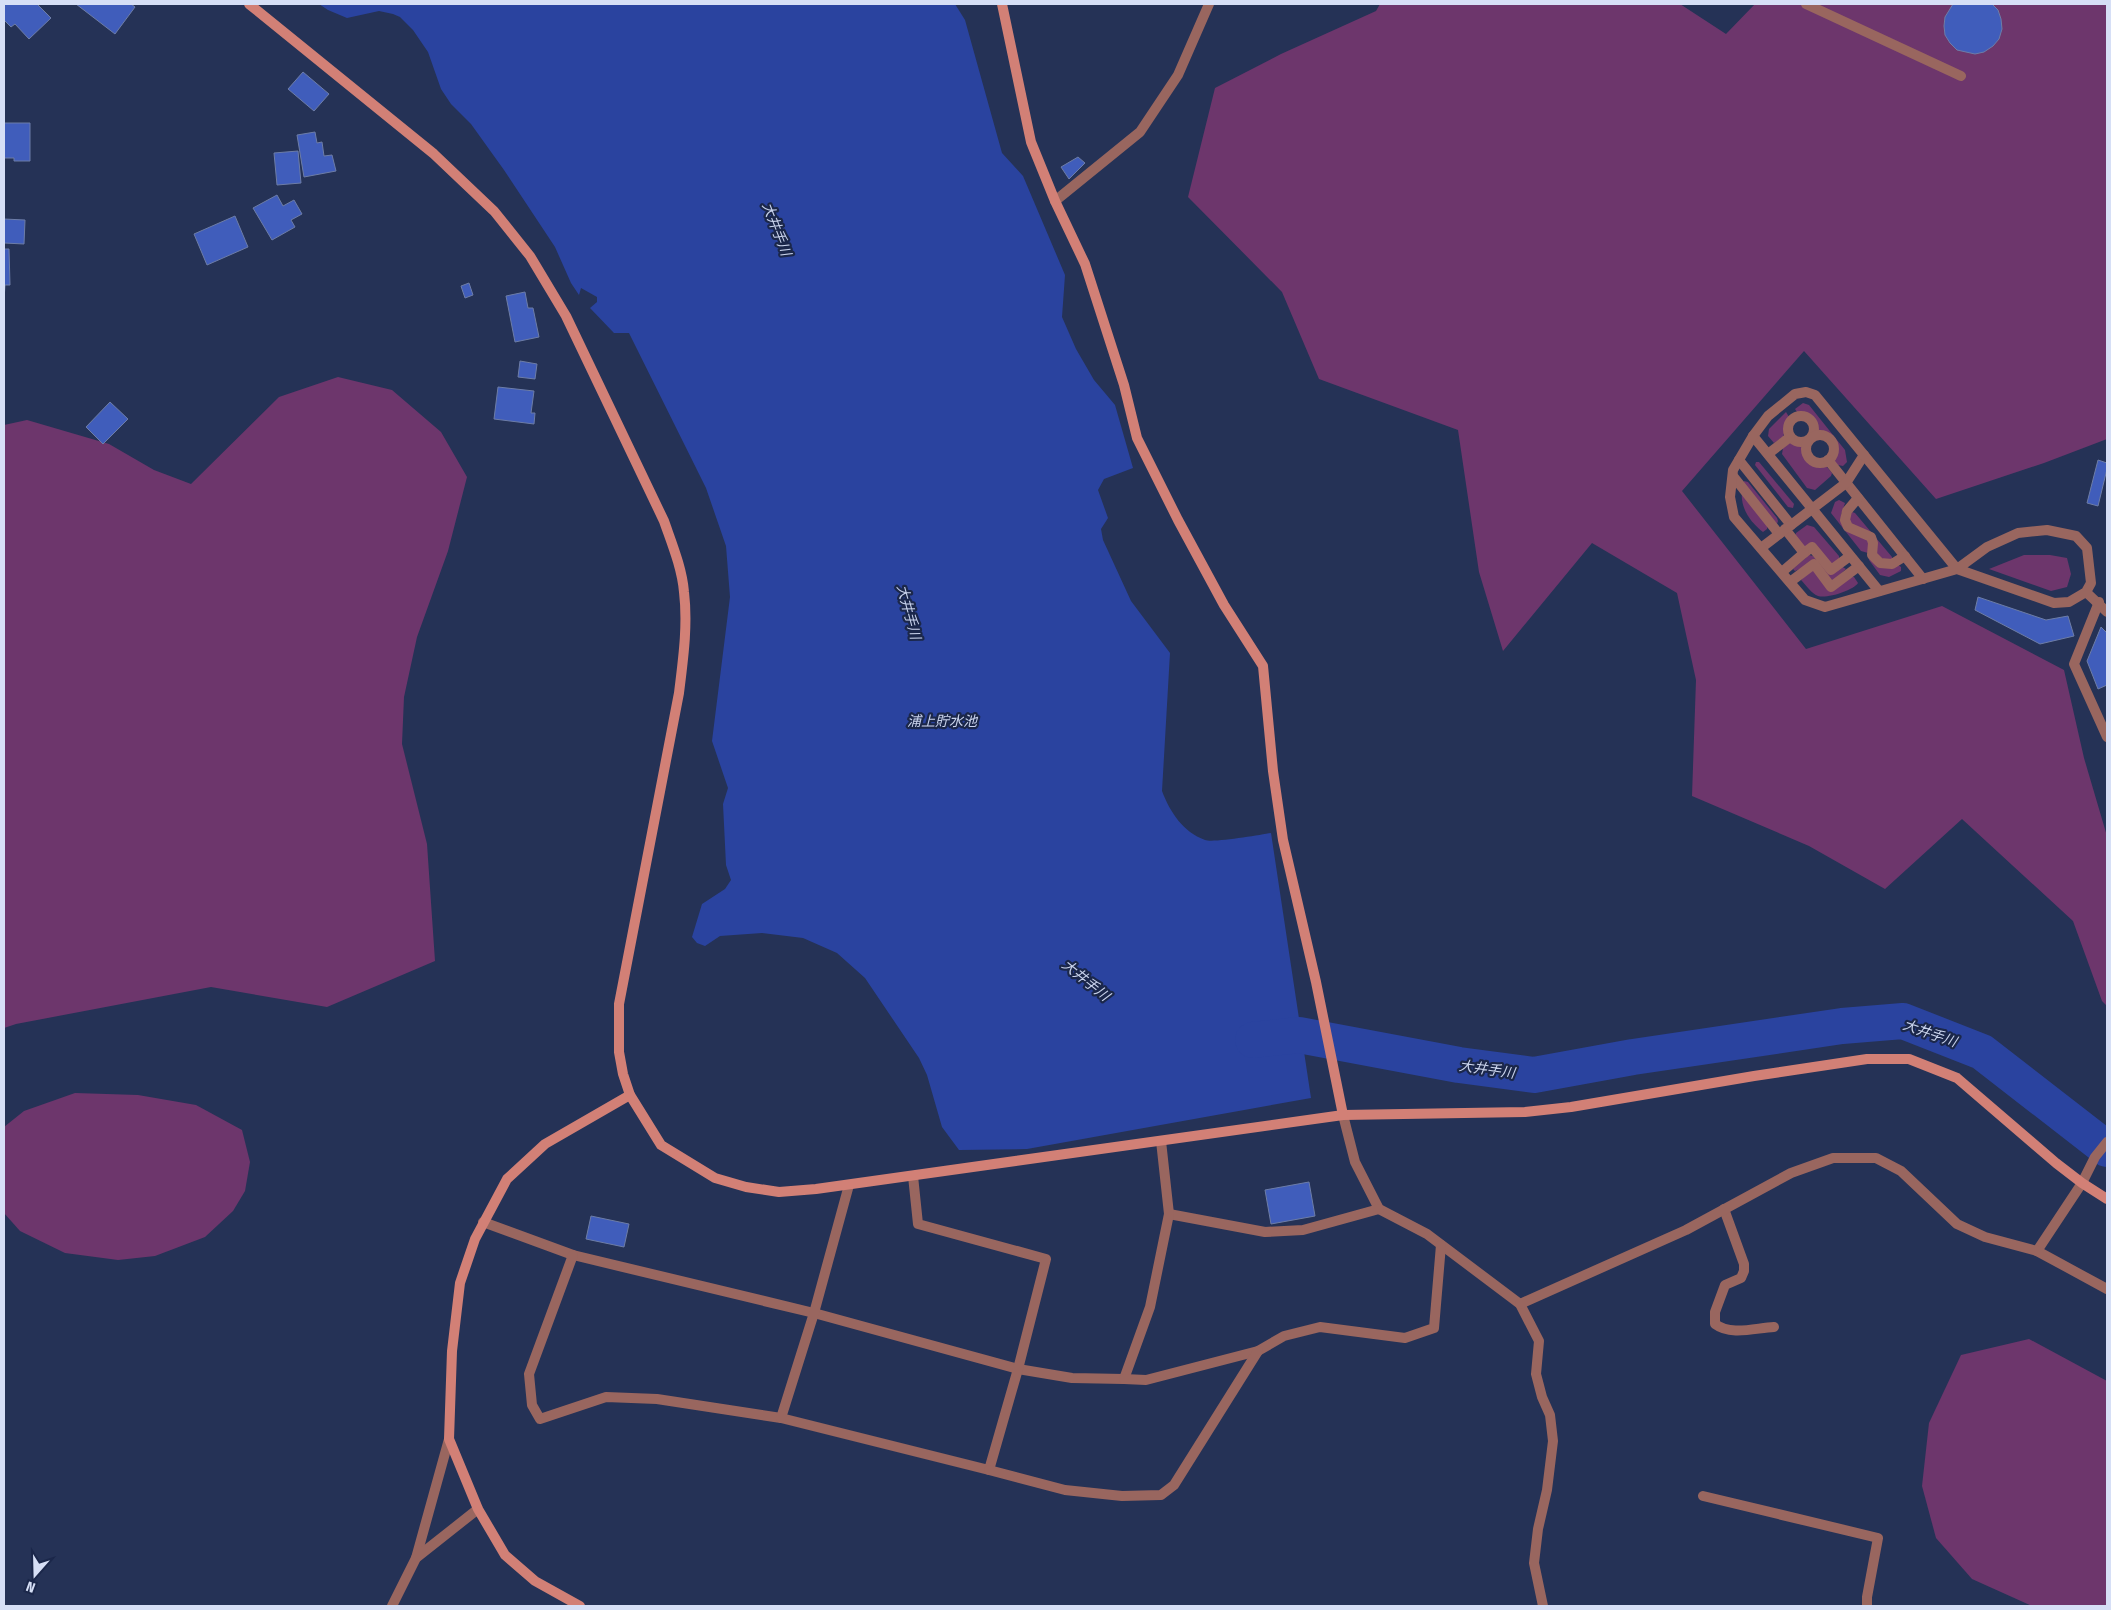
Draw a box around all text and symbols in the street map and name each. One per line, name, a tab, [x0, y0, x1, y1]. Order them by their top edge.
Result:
water label: 大井手川	[759, 200, 795, 260]
water label: 大井手川	[893, 583, 924, 643]
water label: 浦上貯水池	[907, 713, 979, 730]
water label: 大井手川	[1059, 956, 1114, 1006]
water label: 大井手川	[1901, 1016, 1961, 1051]
water label: 大井手川	[1458, 1057, 1518, 1082]
north arrow	[10, 1550, 60, 1600]
text: N	[24, 1577, 38, 1596]

